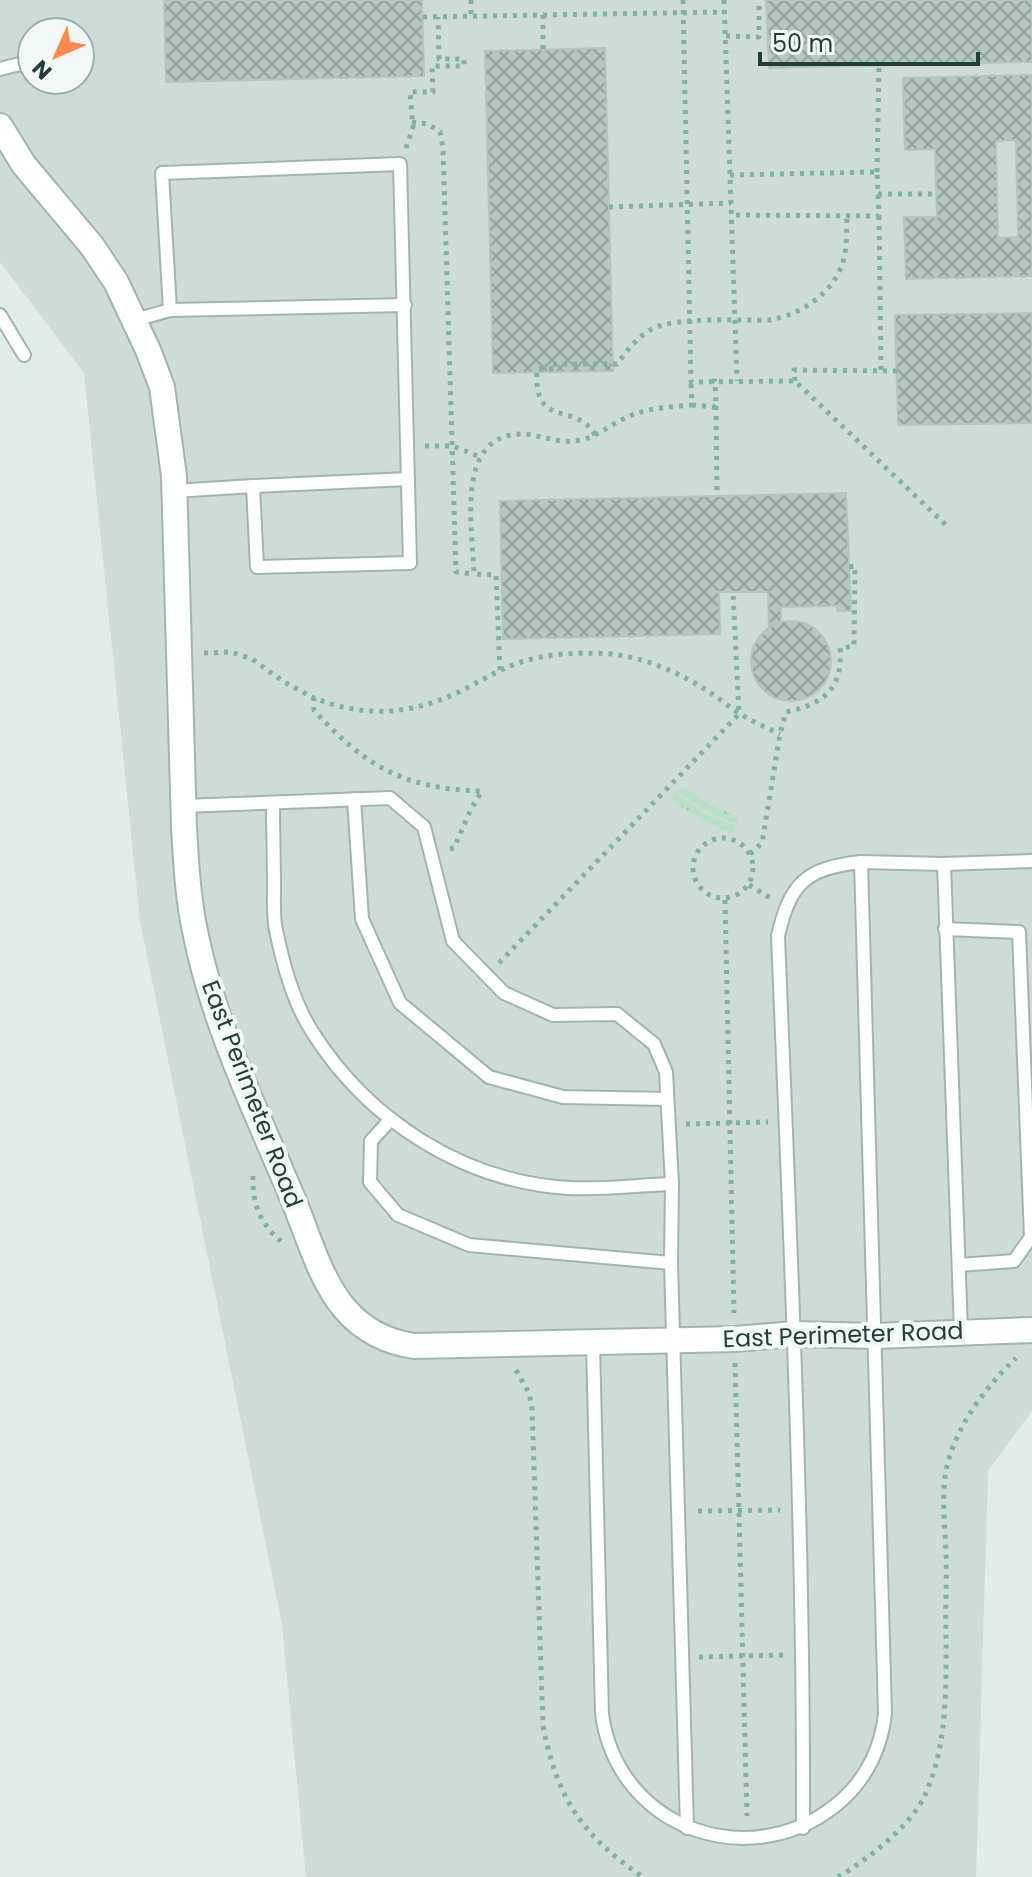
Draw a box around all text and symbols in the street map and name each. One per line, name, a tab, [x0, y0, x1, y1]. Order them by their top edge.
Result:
north arrow	[16, 16, 96, 96]
scale bar	[760, 16, 978, 66]
text: 50 m	[772, 27, 833, 60]
text: N	[25, 53, 59, 87]
street label: East Perimeter Road	[194, 975, 311, 1212]
street label: East Perimeter Road	[722, 1314, 964, 1355]

